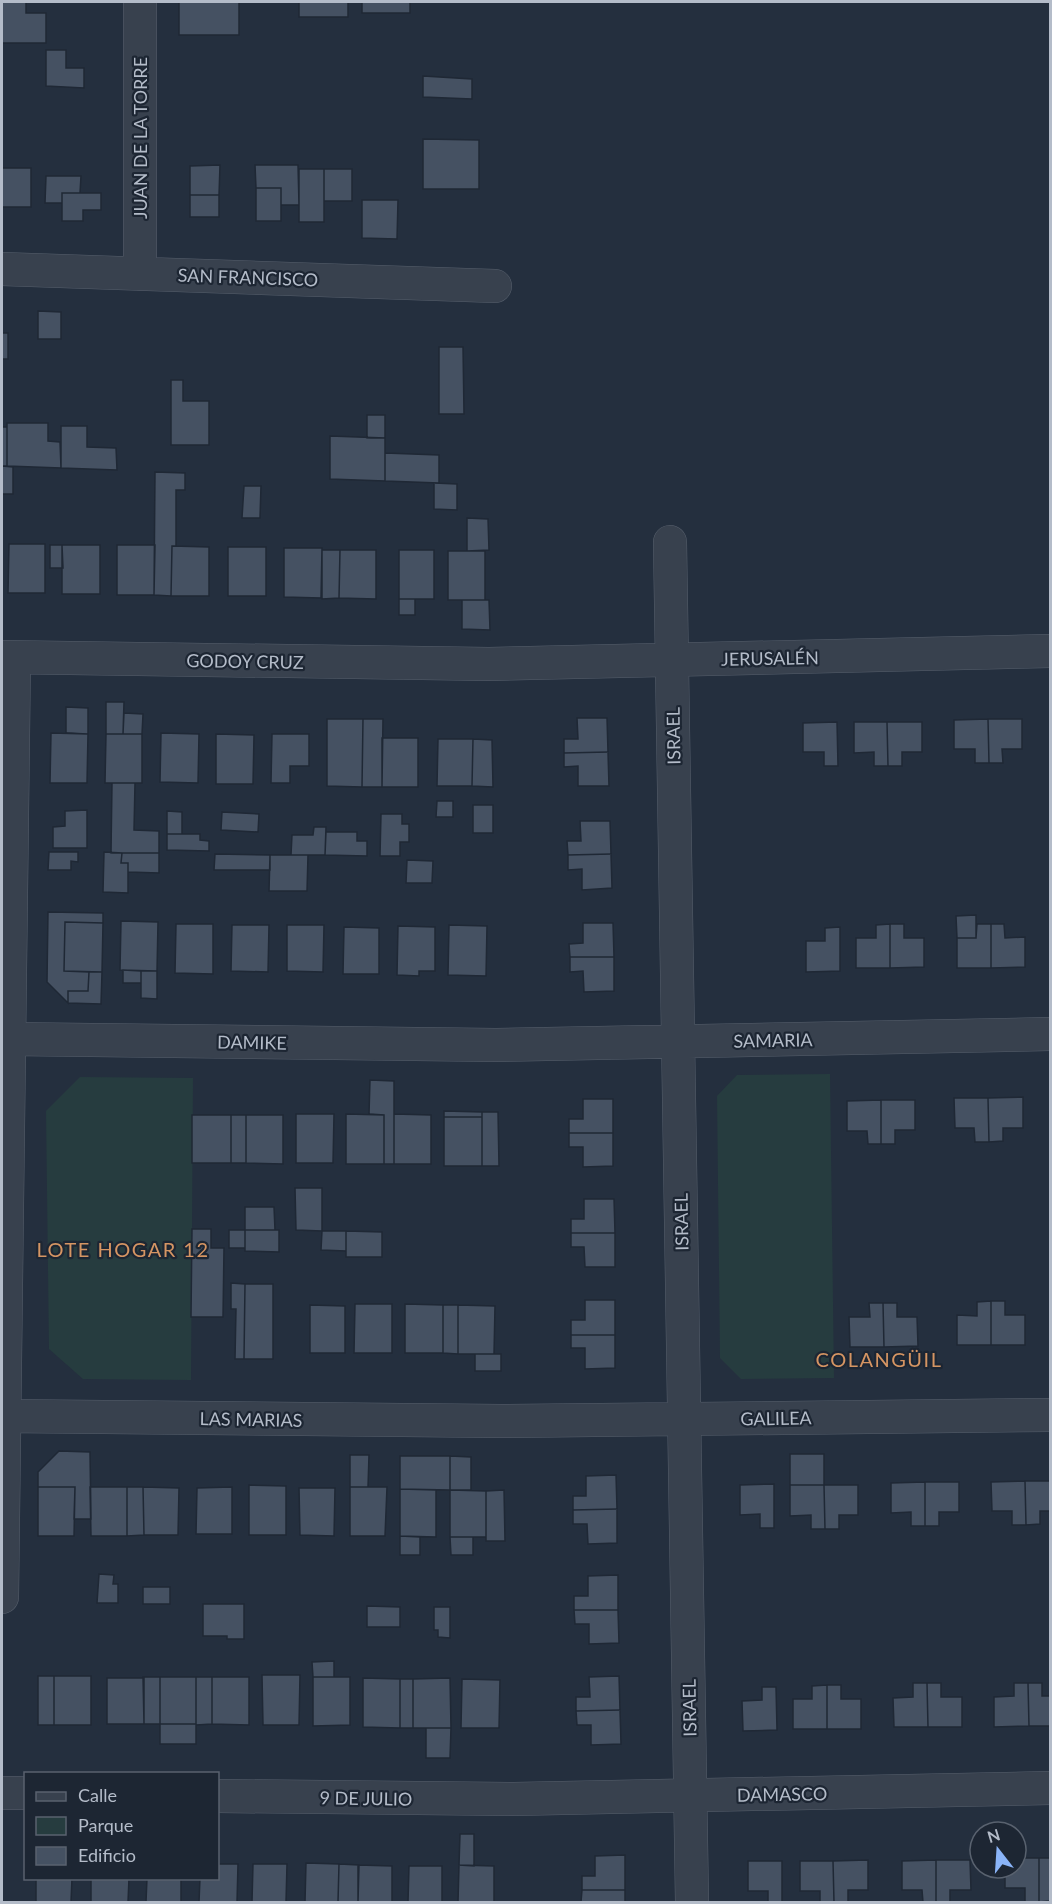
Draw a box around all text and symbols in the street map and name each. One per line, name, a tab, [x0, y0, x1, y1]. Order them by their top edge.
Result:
street label: JUAN DE LA TORRE	[129, 57, 151, 219]
street label: SAN FRANCISCO	[177, 264, 319, 290]
street label: JERUSALÉN	[721, 646, 819, 670]
street label: GODOY CRUZ	[186, 649, 304, 673]
street label: ISRAEL	[661, 707, 685, 765]
street label: SAMARIA	[733, 1028, 814, 1052]
street label: DAMIKE	[217, 1030, 287, 1054]
street label: ISRAEL	[669, 1193, 693, 1251]
district label: LOTE HOGAR 12	[36, 1237, 210, 1261]
district label: COLANGÜIL	[816, 1347, 942, 1371]
street label: GALILEA	[740, 1406, 813, 1430]
street label: LAS MARIAS	[199, 1407, 303, 1431]
street label: ISRAEL	[677, 1679, 701, 1737]
legend	[24, 1772, 219, 1880]
street label: DAMASCO	[737, 1782, 827, 1806]
text: Calle	[78, 1784, 117, 1806]
street label: 9 DE JULIO	[319, 1786, 413, 1810]
text: Parque	[78, 1814, 133, 1836]
north arrow	[968, 1820, 1028, 1880]
text: N	[985, 1824, 1002, 1846]
text: Edificio	[78, 1844, 136, 1866]

